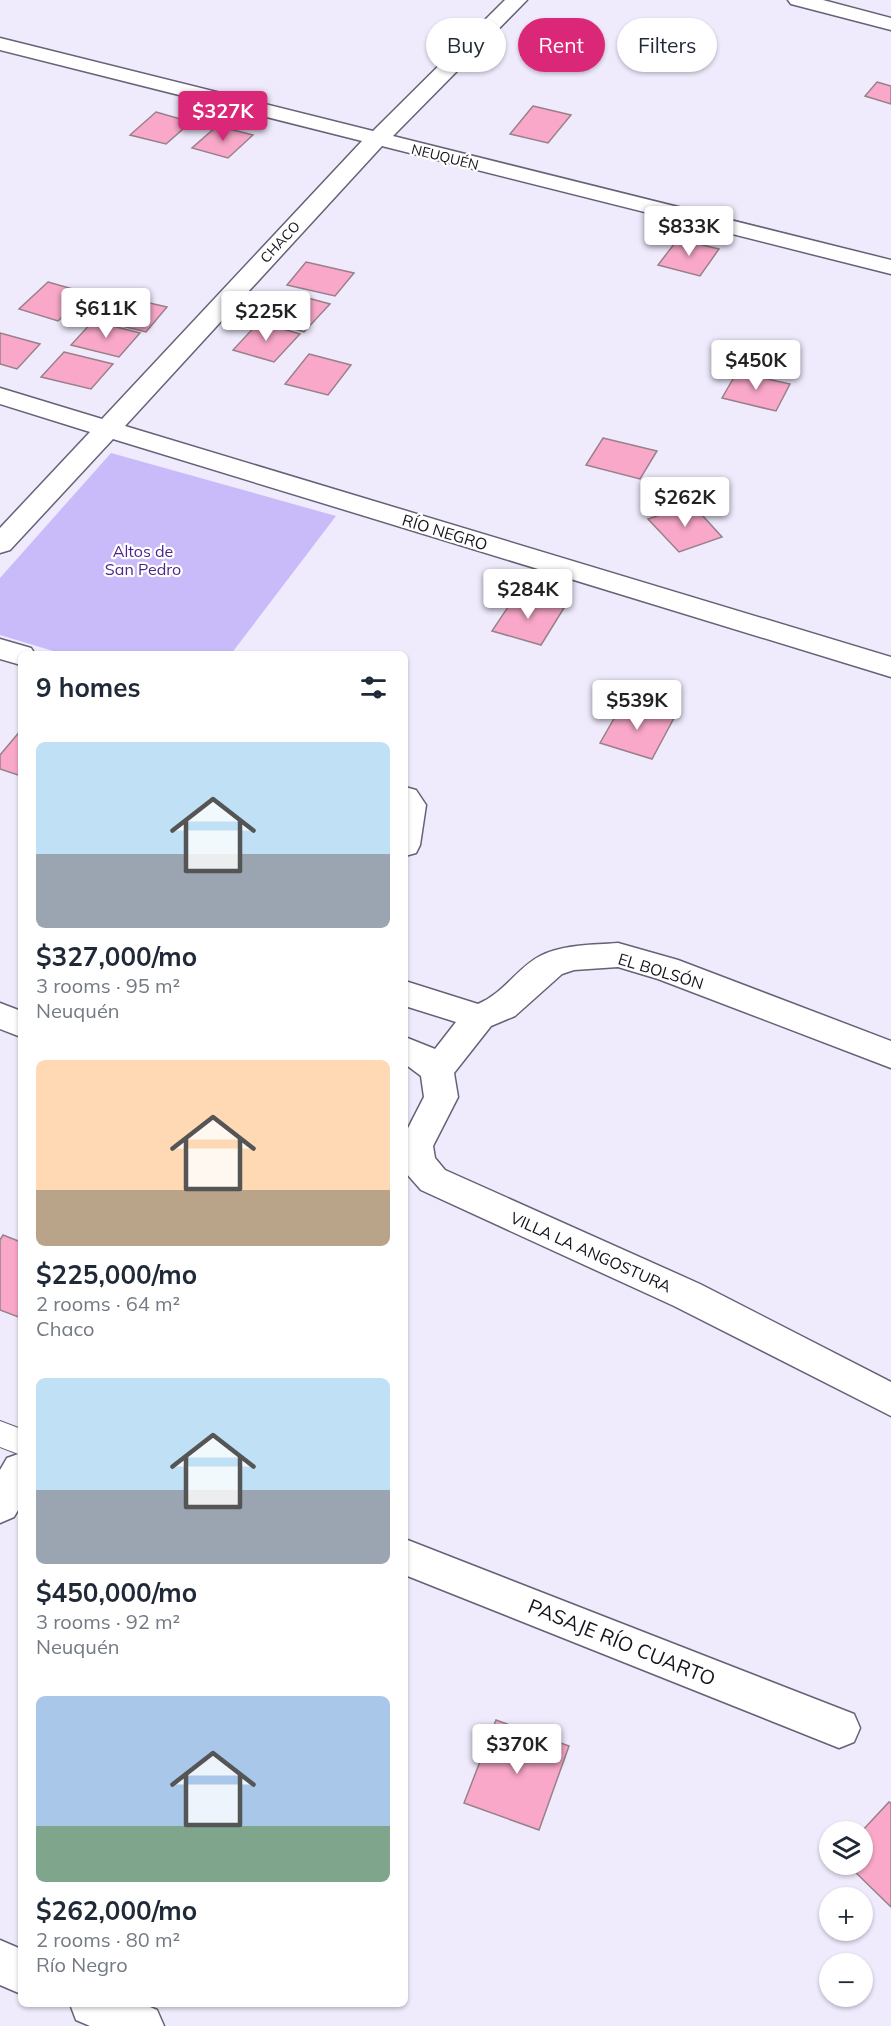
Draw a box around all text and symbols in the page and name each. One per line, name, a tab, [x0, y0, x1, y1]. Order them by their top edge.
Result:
chip: Buy	[426, 18, 506, 72]
chip: Rent	[518, 18, 605, 72]
chip: Filters	[617, 18, 717, 72]
pin: $327K	[181, 91, 265, 142]
text: $327K	[192, 98, 254, 123]
street label: NEUQUÉN	[410, 140, 480, 174]
pin: $833K	[647, 206, 731, 257]
text: $833K	[658, 213, 720, 238]
street label: CHACO	[256, 217, 304, 267]
pin: $611K	[64, 288, 148, 339]
pin: $225K	[224, 291, 308, 342]
text: $611K	[75, 295, 137, 320]
text: $225K	[235, 298, 297, 323]
pin: $450K	[714, 340, 798, 391]
text: $450K	[725, 347, 787, 372]
pin: $262K	[643, 477, 727, 528]
text: $262K	[654, 484, 716, 509]
street label: RÍO NEGRO	[400, 510, 490, 554]
park label: Altos de San Pedro	[105, 541, 181, 579]
pin: $284K	[486, 569, 570, 620]
text: $284K	[497, 576, 559, 601]
text: 9 homes	[36, 671, 140, 704]
icon: filters	[357, 671, 390, 704]
pin: $539K	[595, 680, 679, 731]
text: $539K	[606, 687, 668, 712]
icon: home	[159, 781, 267, 889]
text: $327,000/mo	[36, 940, 197, 973]
street label: EL BOLSÓN	[616, 949, 706, 993]
text: 3 rooms · 95 m²	[36, 973, 180, 998]
text: Neuquén	[36, 998, 120, 1023]
icon: home	[159, 1099, 267, 1207]
street label: VILLA LA ANGOSTURA	[507, 1207, 675, 1297]
text: $225,000/mo	[36, 1258, 197, 1291]
text: 2 rooms · 64 m²	[36, 1291, 180, 1316]
text: Chaco	[36, 1316, 95, 1341]
icon: home	[159, 1417, 267, 1525]
text: $450,000/mo	[36, 1576, 197, 1609]
street label: PASAJE RÍO CUARTO	[525, 1593, 719, 1691]
text: 3 rooms · 92 m²	[36, 1609, 180, 1634]
text: Neuquén	[36, 1634, 120, 1659]
pin: $370K	[475, 1724, 559, 1775]
text: $370K	[486, 1731, 548, 1756]
icon: home	[159, 1735, 267, 1843]
map controls	[819, 1821, 873, 2007]
button: layers	[819, 1821, 873, 1875]
button: +	[819, 1887, 873, 1941]
text: $262,000/mo	[36, 1894, 197, 1927]
text: 2 rooms · 80 m²	[36, 1927, 180, 1952]
text: Río Negro	[36, 1952, 128, 1977]
button: −	[819, 1953, 873, 2007]

